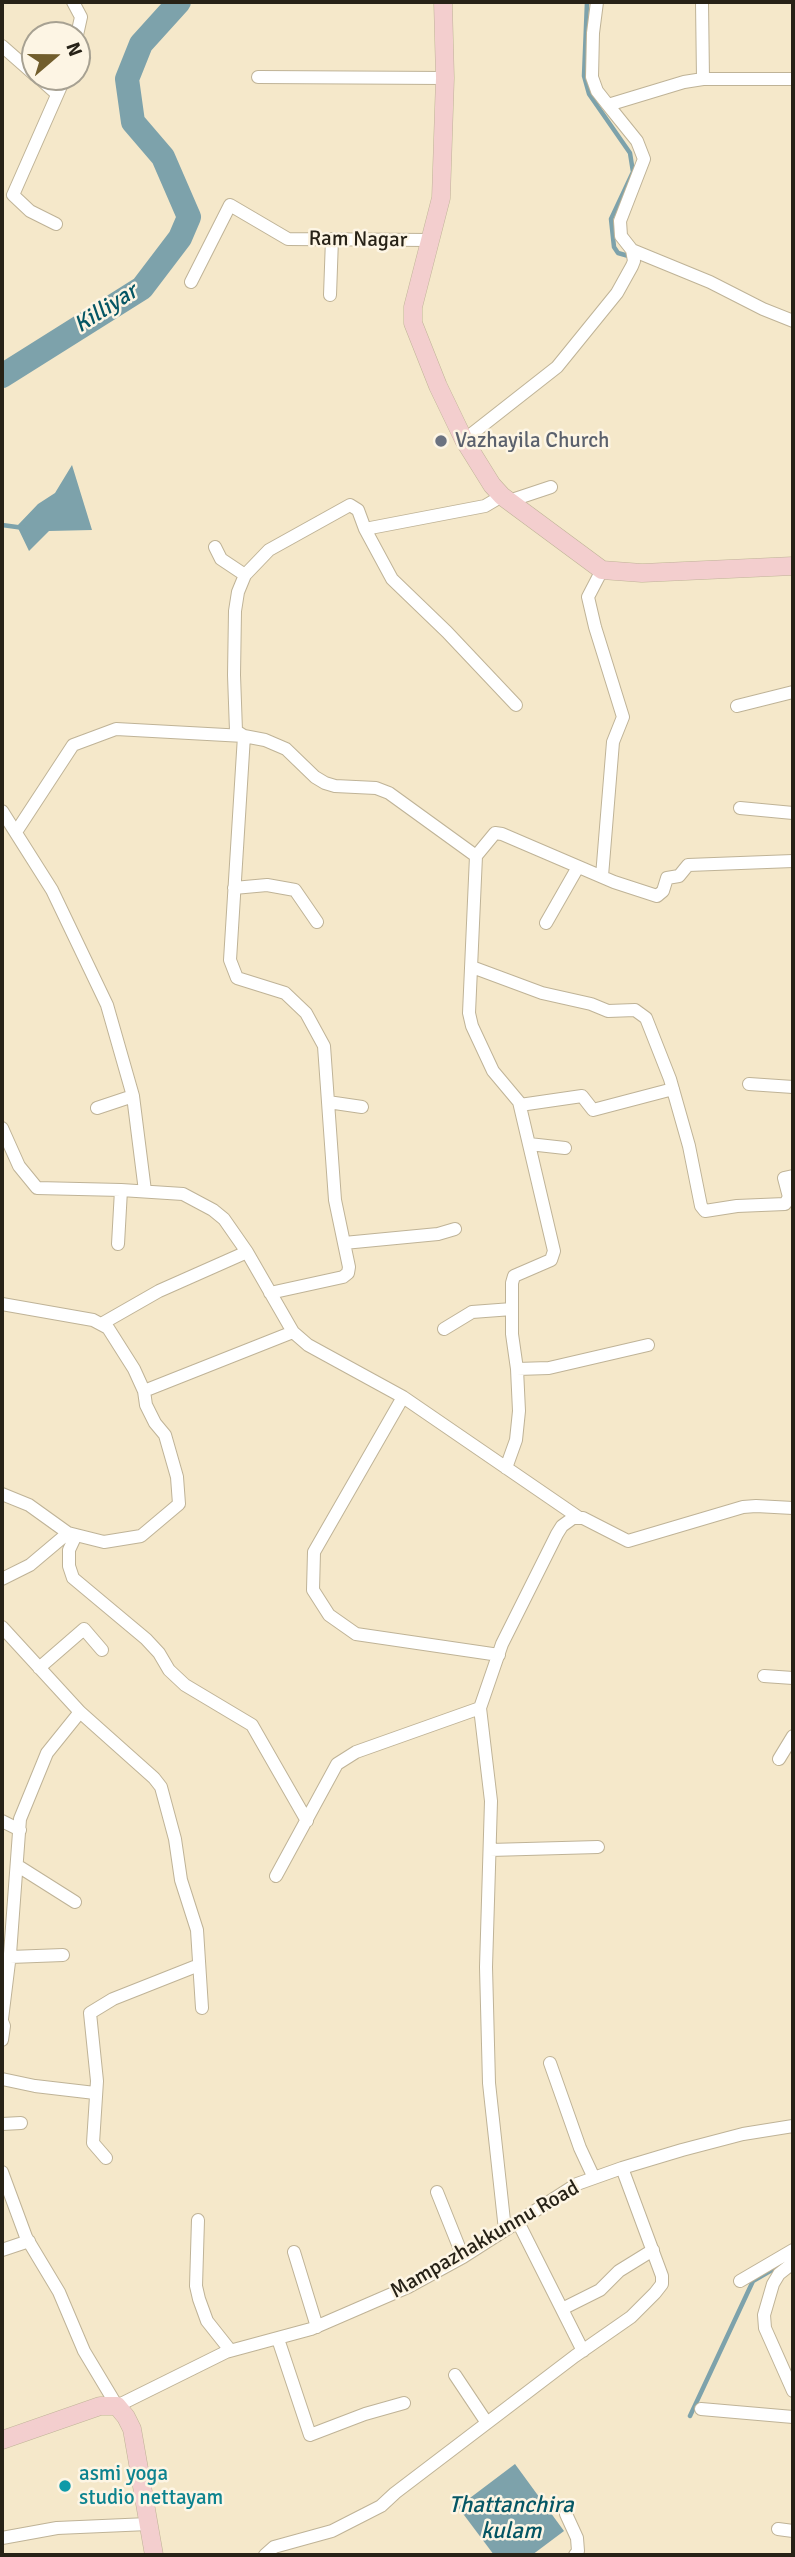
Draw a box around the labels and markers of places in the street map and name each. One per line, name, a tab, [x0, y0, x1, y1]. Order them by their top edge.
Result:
place label: Vazhayila Church	[455, 428, 610, 454]
marker: Vazhayila Church	[433, 433, 449, 449]
place label: asmi yoga studio nettayam	[79, 2461, 223, 2511]
marker: asmi yoga studio nettayam	[57, 2478, 73, 2494]

